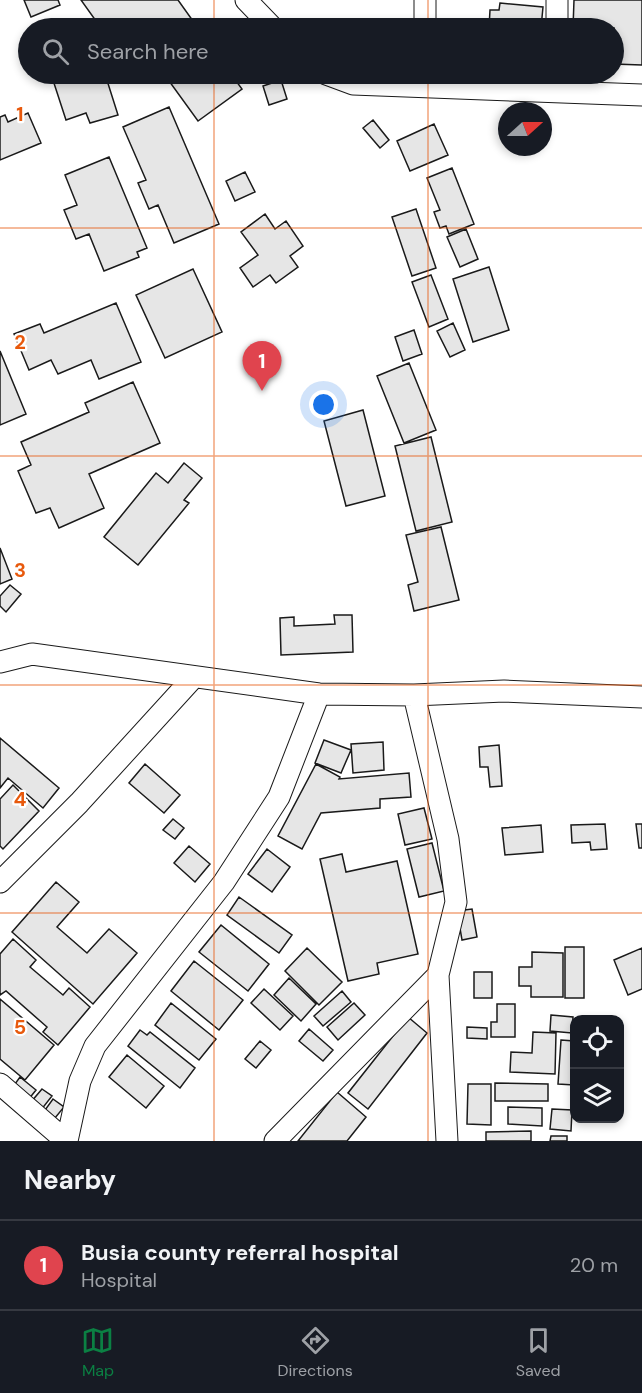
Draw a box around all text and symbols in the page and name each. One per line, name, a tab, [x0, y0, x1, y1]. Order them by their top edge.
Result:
search box	[18, 18, 624, 84]
icon: search	[39, 35, 72, 68]
text: Search here	[87, 37, 208, 66]
text: 1	[16, 101, 24, 127]
north arrow	[498, 102, 552, 156]
text: 2	[14, 329, 26, 355]
pin: 1	[242, 342, 282, 391]
your location	[309, 390, 338, 419]
text: 3	[14, 557, 26, 583]
text: 4	[14, 786, 27, 812]
text: 5	[14, 1014, 26, 1040]
map controls	[570, 1015, 624, 1123]
button: locate	[570, 1015, 624, 1069]
button: layers	[570, 1069, 624, 1123]
text: Nearby	[24, 1163, 116, 1197]
text: Busia county referral hospital	[81, 1238, 399, 1267]
text: 1	[40, 1252, 47, 1278]
text: 20 m	[570, 1252, 618, 1278]
text: Hospital	[81, 1267, 157, 1293]
tab: Map	[81, 1324, 114, 1381]
tab: Directions	[277, 1324, 353, 1381]
tab: Saved	[516, 1324, 561, 1381]

